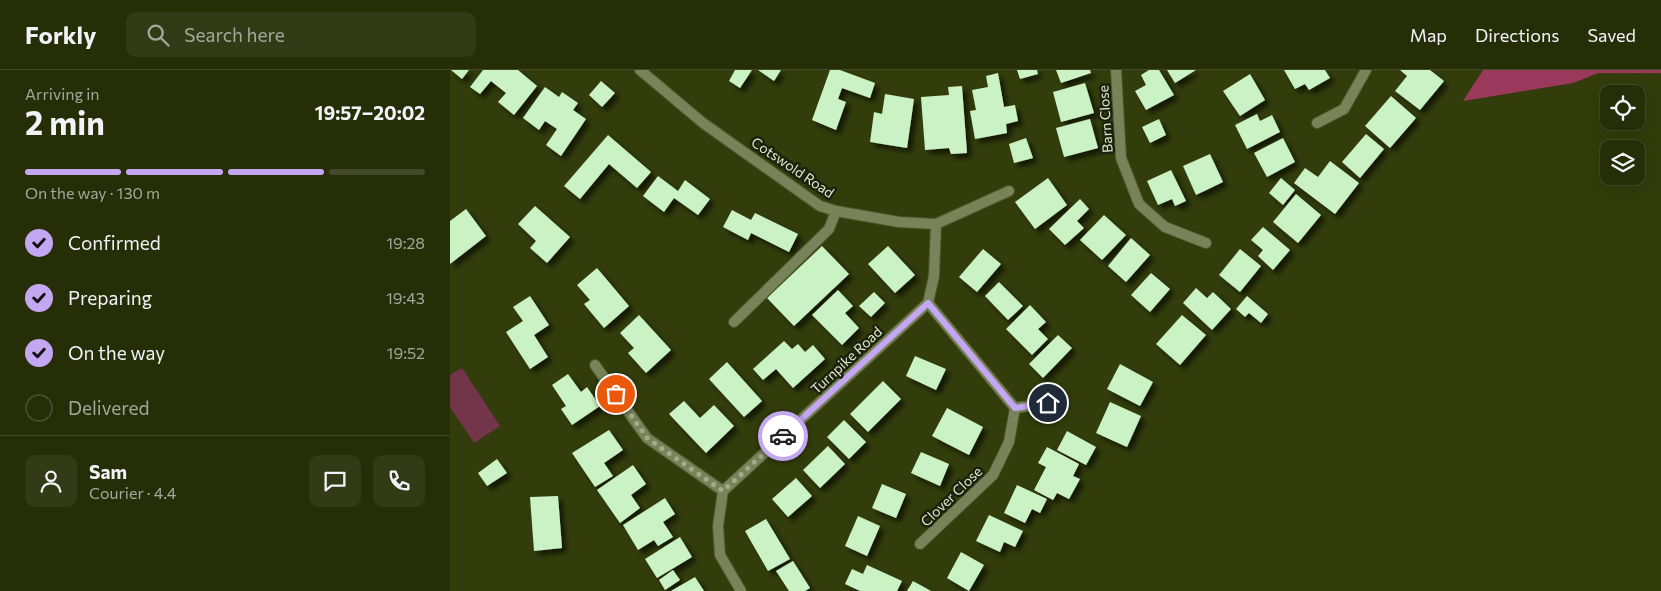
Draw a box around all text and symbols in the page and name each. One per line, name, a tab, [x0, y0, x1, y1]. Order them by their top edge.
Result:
search box	[126, 12, 476, 57]
text: Forkly	[25, 20, 96, 49]
icon: search	[144, 21, 172, 49]
text: Search here	[184, 23, 285, 46]
text: Map	[1410, 24, 1447, 46]
text: Directions	[1475, 24, 1559, 46]
text: Saved	[1587, 24, 1636, 46]
text: Arriving in	[25, 84, 99, 103]
street label: Barn Close	[1094, 85, 1116, 153]
map controls	[1600, 85, 1645, 185]
button: locate	[1600, 85, 1645, 130]
text: 19:57–20:02	[315, 101, 425, 124]
text: 2 min	[25, 102, 105, 142]
street label: Cotswold Road	[748, 133, 838, 201]
button: layers	[1600, 140, 1645, 185]
text: On the way · 130 m	[25, 183, 160, 202]
icon: check	[25, 229, 53, 257]
text: Confirmed	[68, 231, 161, 254]
text: 19:28	[386, 233, 425, 252]
icon: check	[25, 284, 53, 312]
text: Preparing	[68, 286, 152, 309]
text: 19:43	[386, 288, 425, 307]
street label: Turnpike Road	[807, 323, 885, 397]
icon: check	[25, 339, 53, 367]
text: On the way	[68, 341, 165, 364]
text: 19:52	[387, 343, 425, 362]
pin	[595, 373, 637, 415]
icon: bag	[602, 380, 630, 408]
pin	[1027, 382, 1069, 424]
icon: home	[1034, 389, 1062, 417]
text: Delivered	[68, 396, 149, 419]
courier	[758, 411, 808, 461]
icon: car	[769, 422, 797, 450]
button: person	[25, 455, 77, 507]
button: chat	[309, 455, 361, 507]
button: phone	[373, 455, 425, 507]
text: Sam	[89, 460, 127, 483]
street label: Clover Close	[917, 462, 985, 530]
text: Courier · 4.4	[89, 483, 176, 502]

